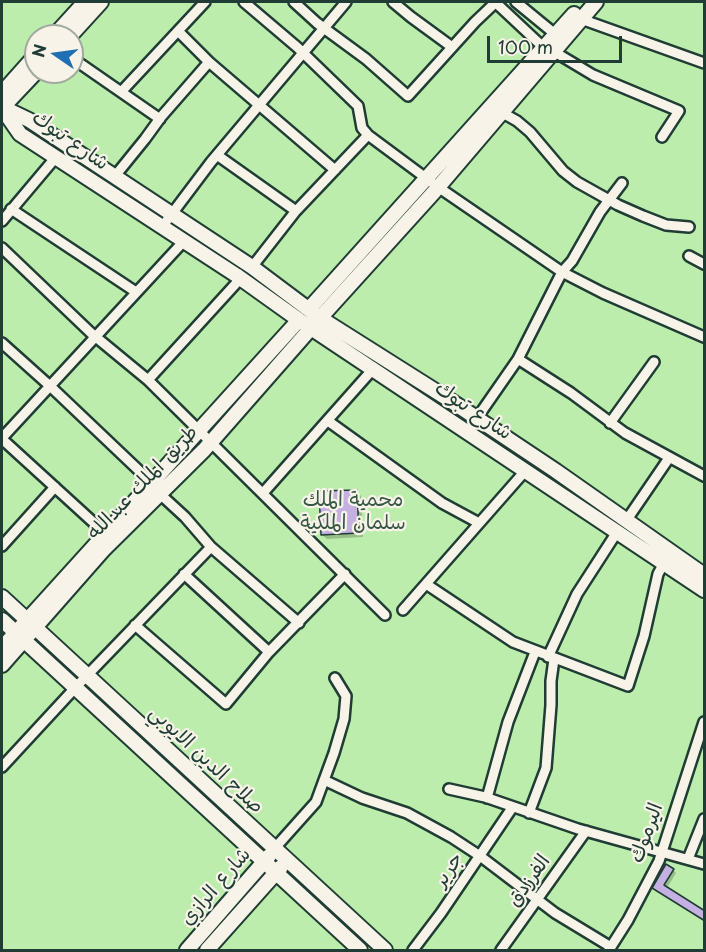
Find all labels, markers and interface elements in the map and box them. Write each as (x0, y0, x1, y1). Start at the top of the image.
north arrow (24, 24, 84, 84)
scale bar (490, 24, 625, 62)
text: 100 m (498, 33, 553, 60)
text: N (25, 42, 52, 59)
street label: شارع تبوك (27, 106, 113, 176)
street label: شارع تبوك (430, 376, 516, 446)
street label: طريق الملك عبدالله (82, 421, 204, 545)
park label: محمية الملك سلمان الملكية (300, 488, 406, 535)
street label: صلاح الدين الايوبي (144, 701, 268, 819)
street label: اليرموك (625, 800, 669, 866)
street label: شارع الرازي (176, 843, 256, 931)
street label: جرير (429, 848, 469, 892)
street label: الفرزدق (502, 850, 556, 912)

